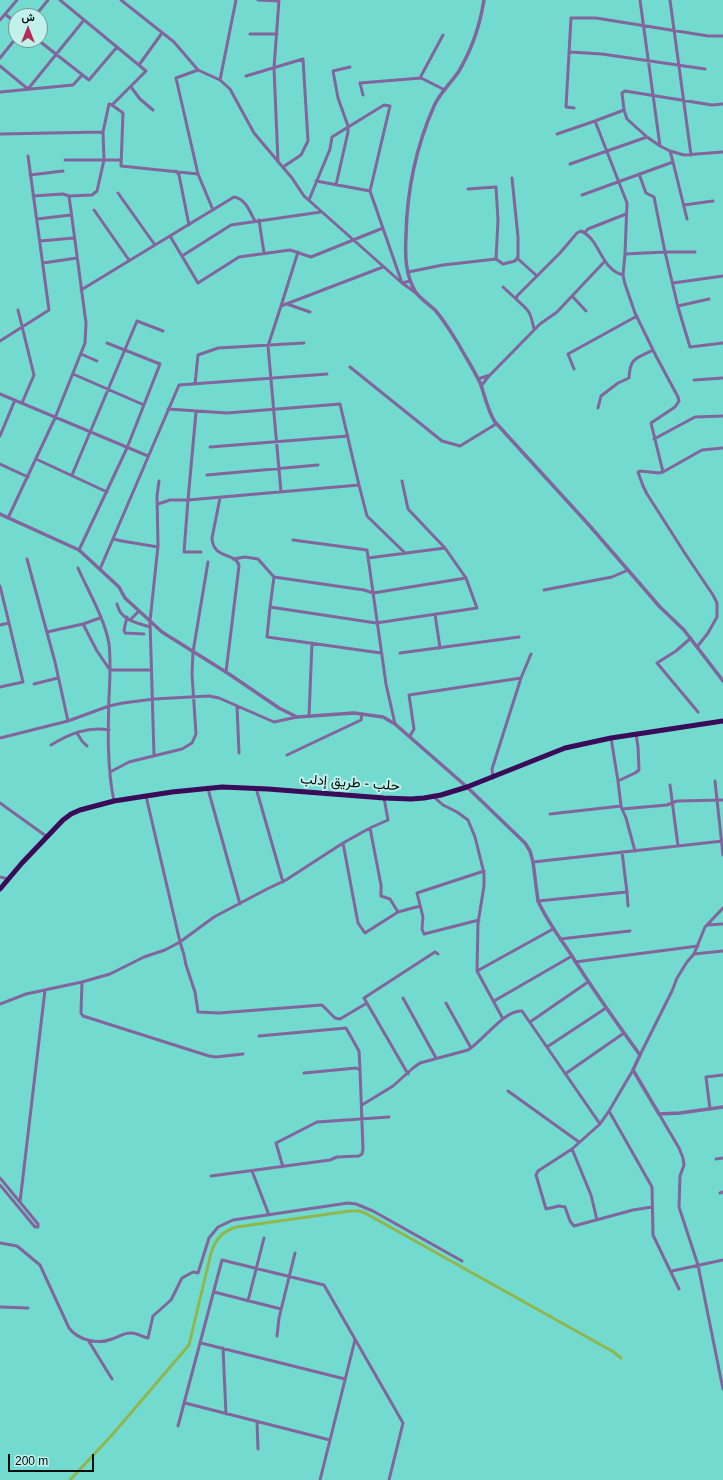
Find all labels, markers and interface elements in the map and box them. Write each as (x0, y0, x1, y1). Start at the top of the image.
north arrow (8, 8, 48, 48)
text: ش (21, 11, 35, 23)
street label: حلب - طريق إدلب (300, 771, 400, 795)
scale bar (10, 1446, 96, 1472)
text: 200 m (15, 1454, 48, 1468)

